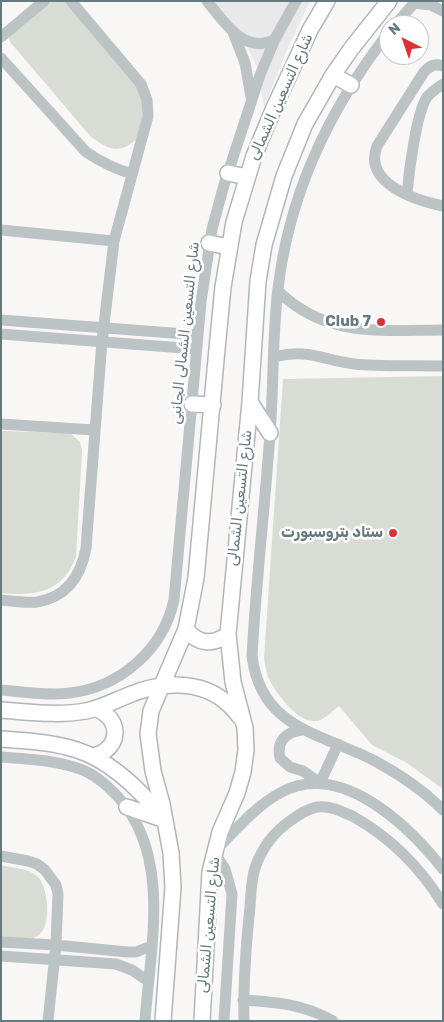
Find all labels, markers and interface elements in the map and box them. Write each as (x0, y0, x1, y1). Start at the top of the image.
north arrow (379, 15, 429, 65)
text: N (385, 19, 404, 39)
street label: شارع التسعين الشمالى (245, 31, 317, 163)
street label: شارع التسعين الشمالى الجانبى (166, 241, 204, 425)
place label: Club 7 (325, 313, 371, 331)
marker: Club 7 (375, 316, 387, 328)
street label: شارع التسعين الشمالى (224, 429, 256, 567)
place label: ستاد بتروسبورت (281, 524, 383, 542)
marker: ستاد بتروسبورت (387, 527, 399, 539)
street label: شارع التسعين الشمالى (194, 856, 224, 994)

